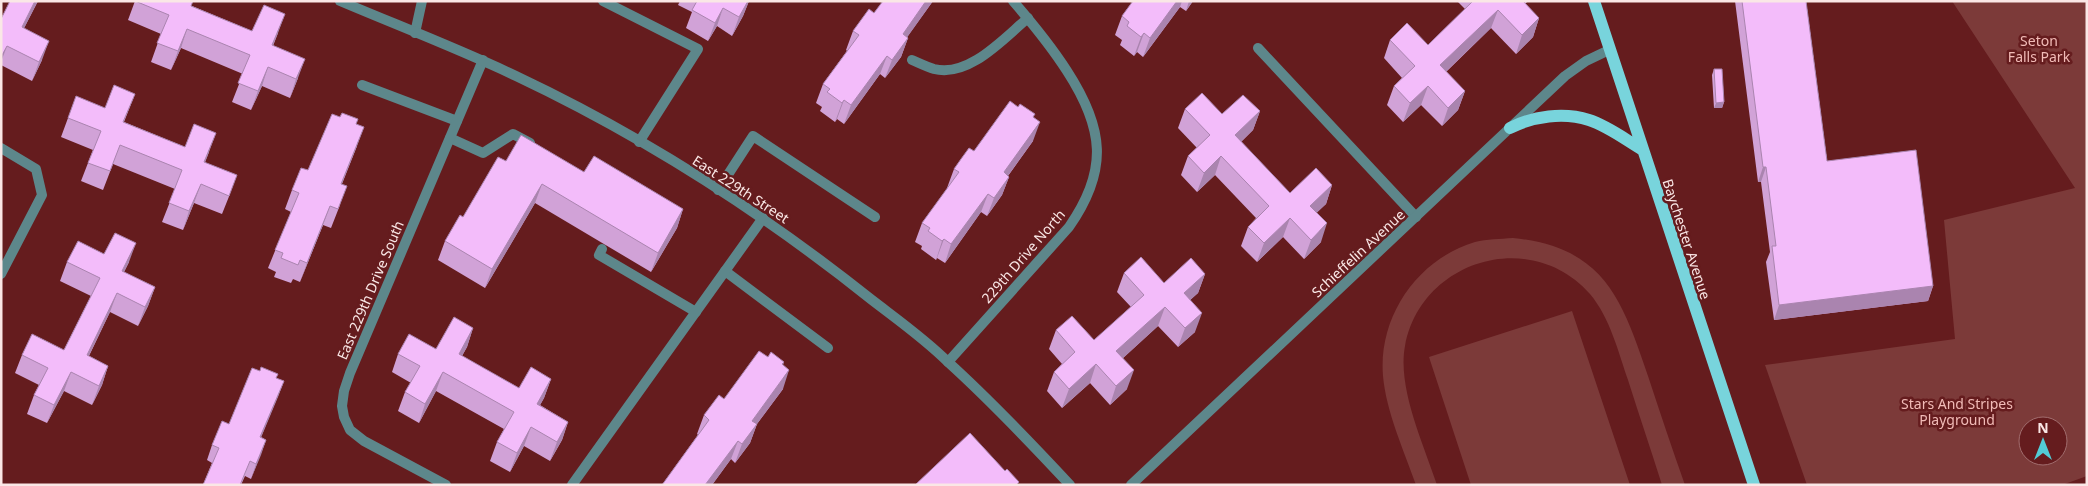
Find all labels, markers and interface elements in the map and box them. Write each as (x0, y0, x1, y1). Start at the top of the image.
park label: Seton Falls Park (2008, 31, 2071, 66)
street label: East 229th Street (689, 151, 793, 227)
street label: Baychester Avenue (1659, 176, 1715, 302)
street label: 229th Drive North (977, 205, 1069, 307)
street label: Schieffelin Avenue (1307, 205, 1409, 301)
street label: East 229th Drive South (332, 218, 408, 362)
park label: Stars And Stripes Playground (1901, 394, 2013, 429)
north arrow (2018, 416, 2068, 466)
text: N (2037, 418, 2049, 437)

